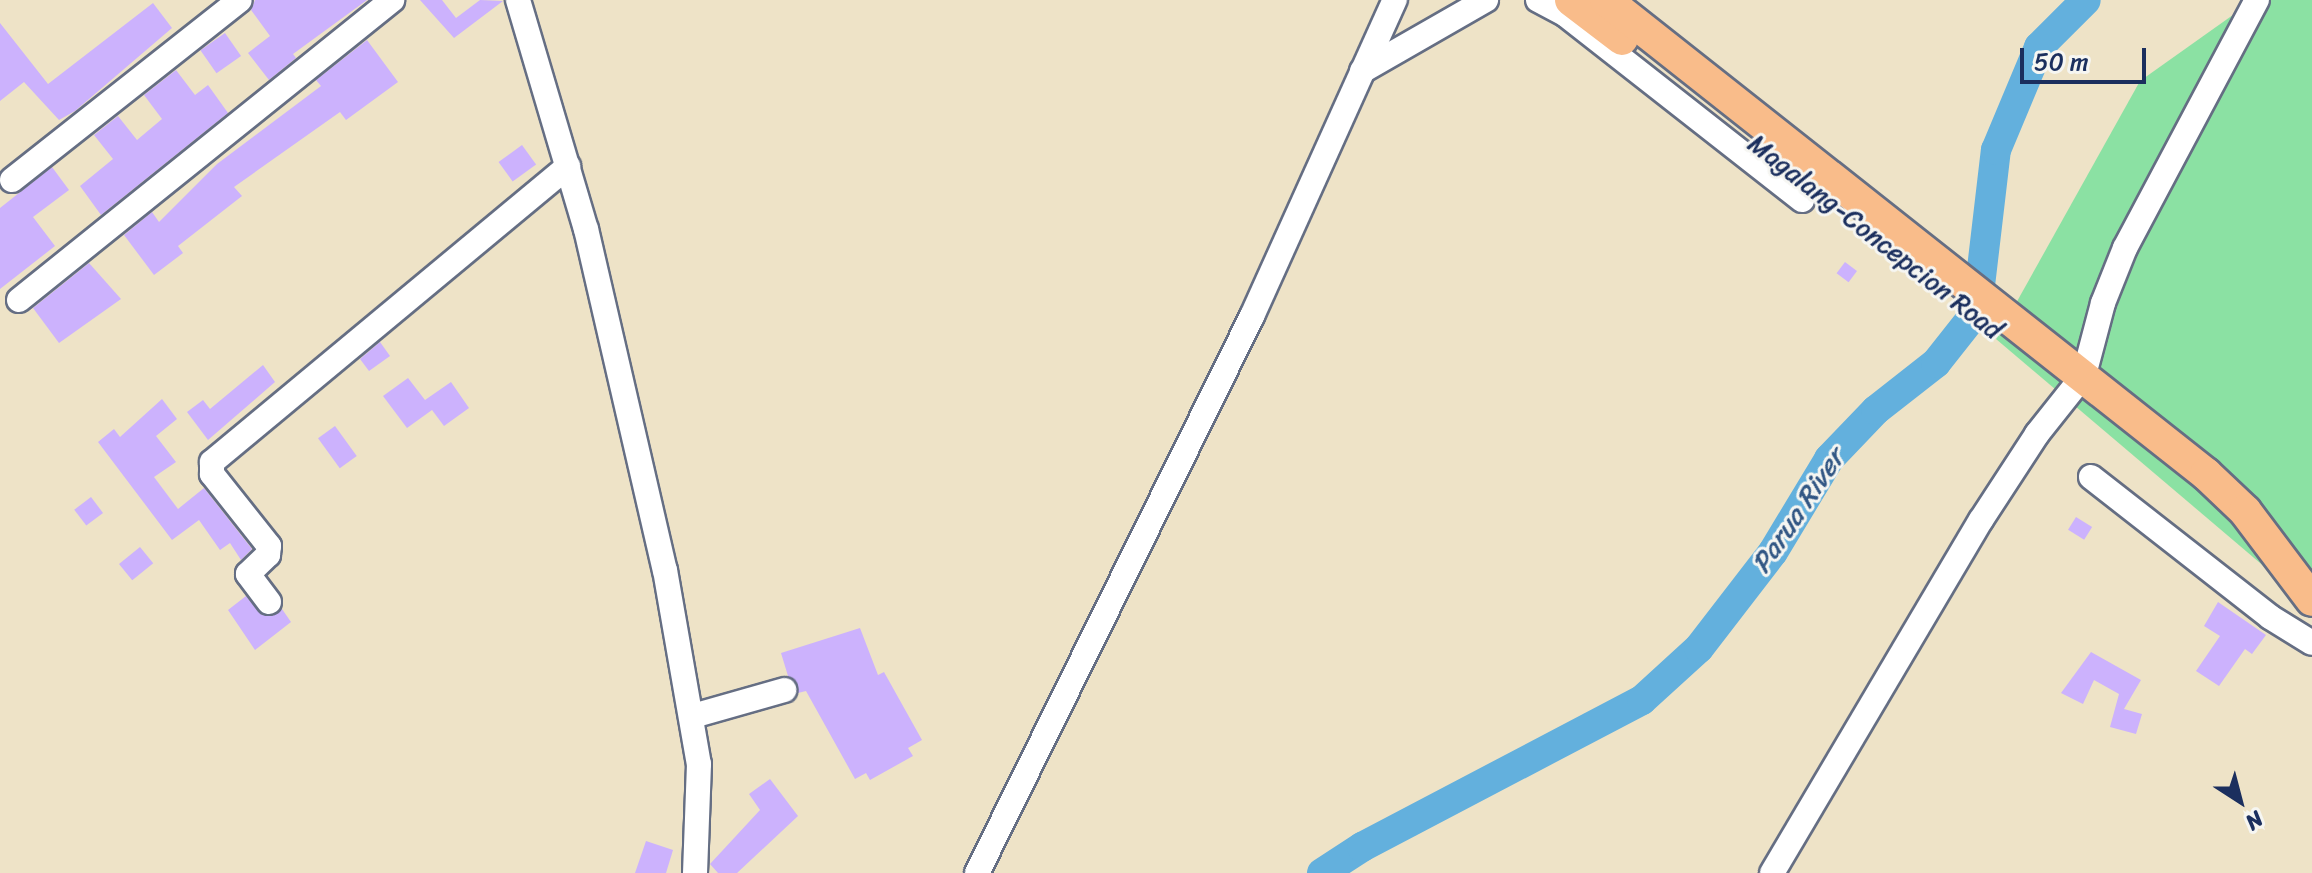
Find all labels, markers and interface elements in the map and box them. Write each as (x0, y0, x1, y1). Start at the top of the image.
scale bar (2024, 32, 2150, 82)
text: 50 m (2034, 41, 2089, 83)
street label: Magalang-Concepcion Road (1742, 128, 2008, 346)
water label: Parua River (1744, 443, 1852, 579)
north arrow (2200, 761, 2280, 841)
text: N (2237, 801, 2272, 841)

